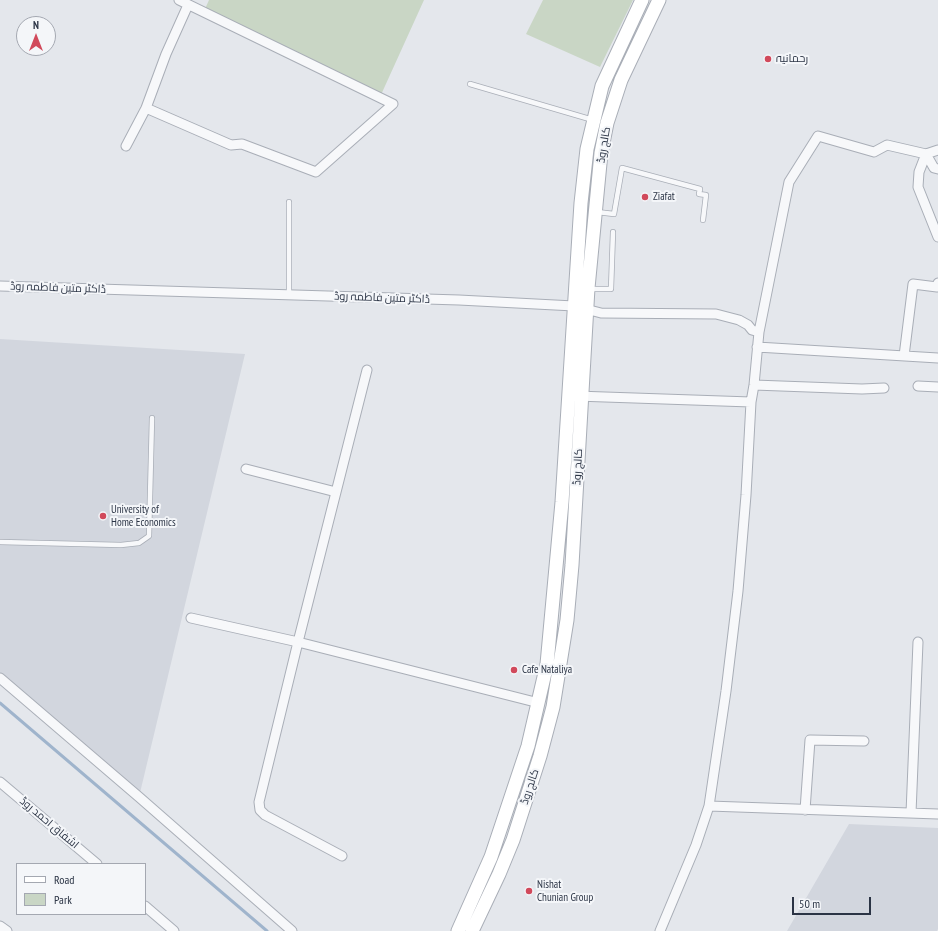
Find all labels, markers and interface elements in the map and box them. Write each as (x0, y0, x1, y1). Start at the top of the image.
north arrow (16, 16, 56, 56)
text: N (33, 18, 39, 32)
place label: رحمانیہ (776, 52, 808, 66)
marker: رحمانیہ (763, 54, 773, 64)
street label: کالج روڈ (595, 126, 613, 164)
place label: Ziafat (653, 190, 675, 204)
marker: Ziafat (640, 192, 650, 202)
street label: ڈاکٹر متین فاطمہ روڈ (10, 280, 106, 296)
street label: ڈاکٹر متین فاطمہ روڈ (334, 290, 430, 306)
street label: کالج روڈ (570, 448, 586, 486)
place label: University of Home Economics (111, 503, 176, 529)
marker: University of Home Economics (98, 511, 108, 521)
place label: Cafe Nataliya (522, 663, 572, 677)
marker: Cafe Nataliya (509, 665, 519, 675)
street label: کالج روڈ (518, 768, 542, 806)
street label: اشفاق احمد روڈ (17, 794, 81, 852)
legend (16, 863, 146, 915)
text: Road (54, 872, 74, 887)
place label: Nishat Chunian Group (537, 878, 593, 904)
marker: Nishat Chunian Group (524, 886, 534, 896)
scale bar (794, 889, 873, 915)
text: Park (54, 892, 72, 907)
text: 50 m (799, 896, 820, 911)

